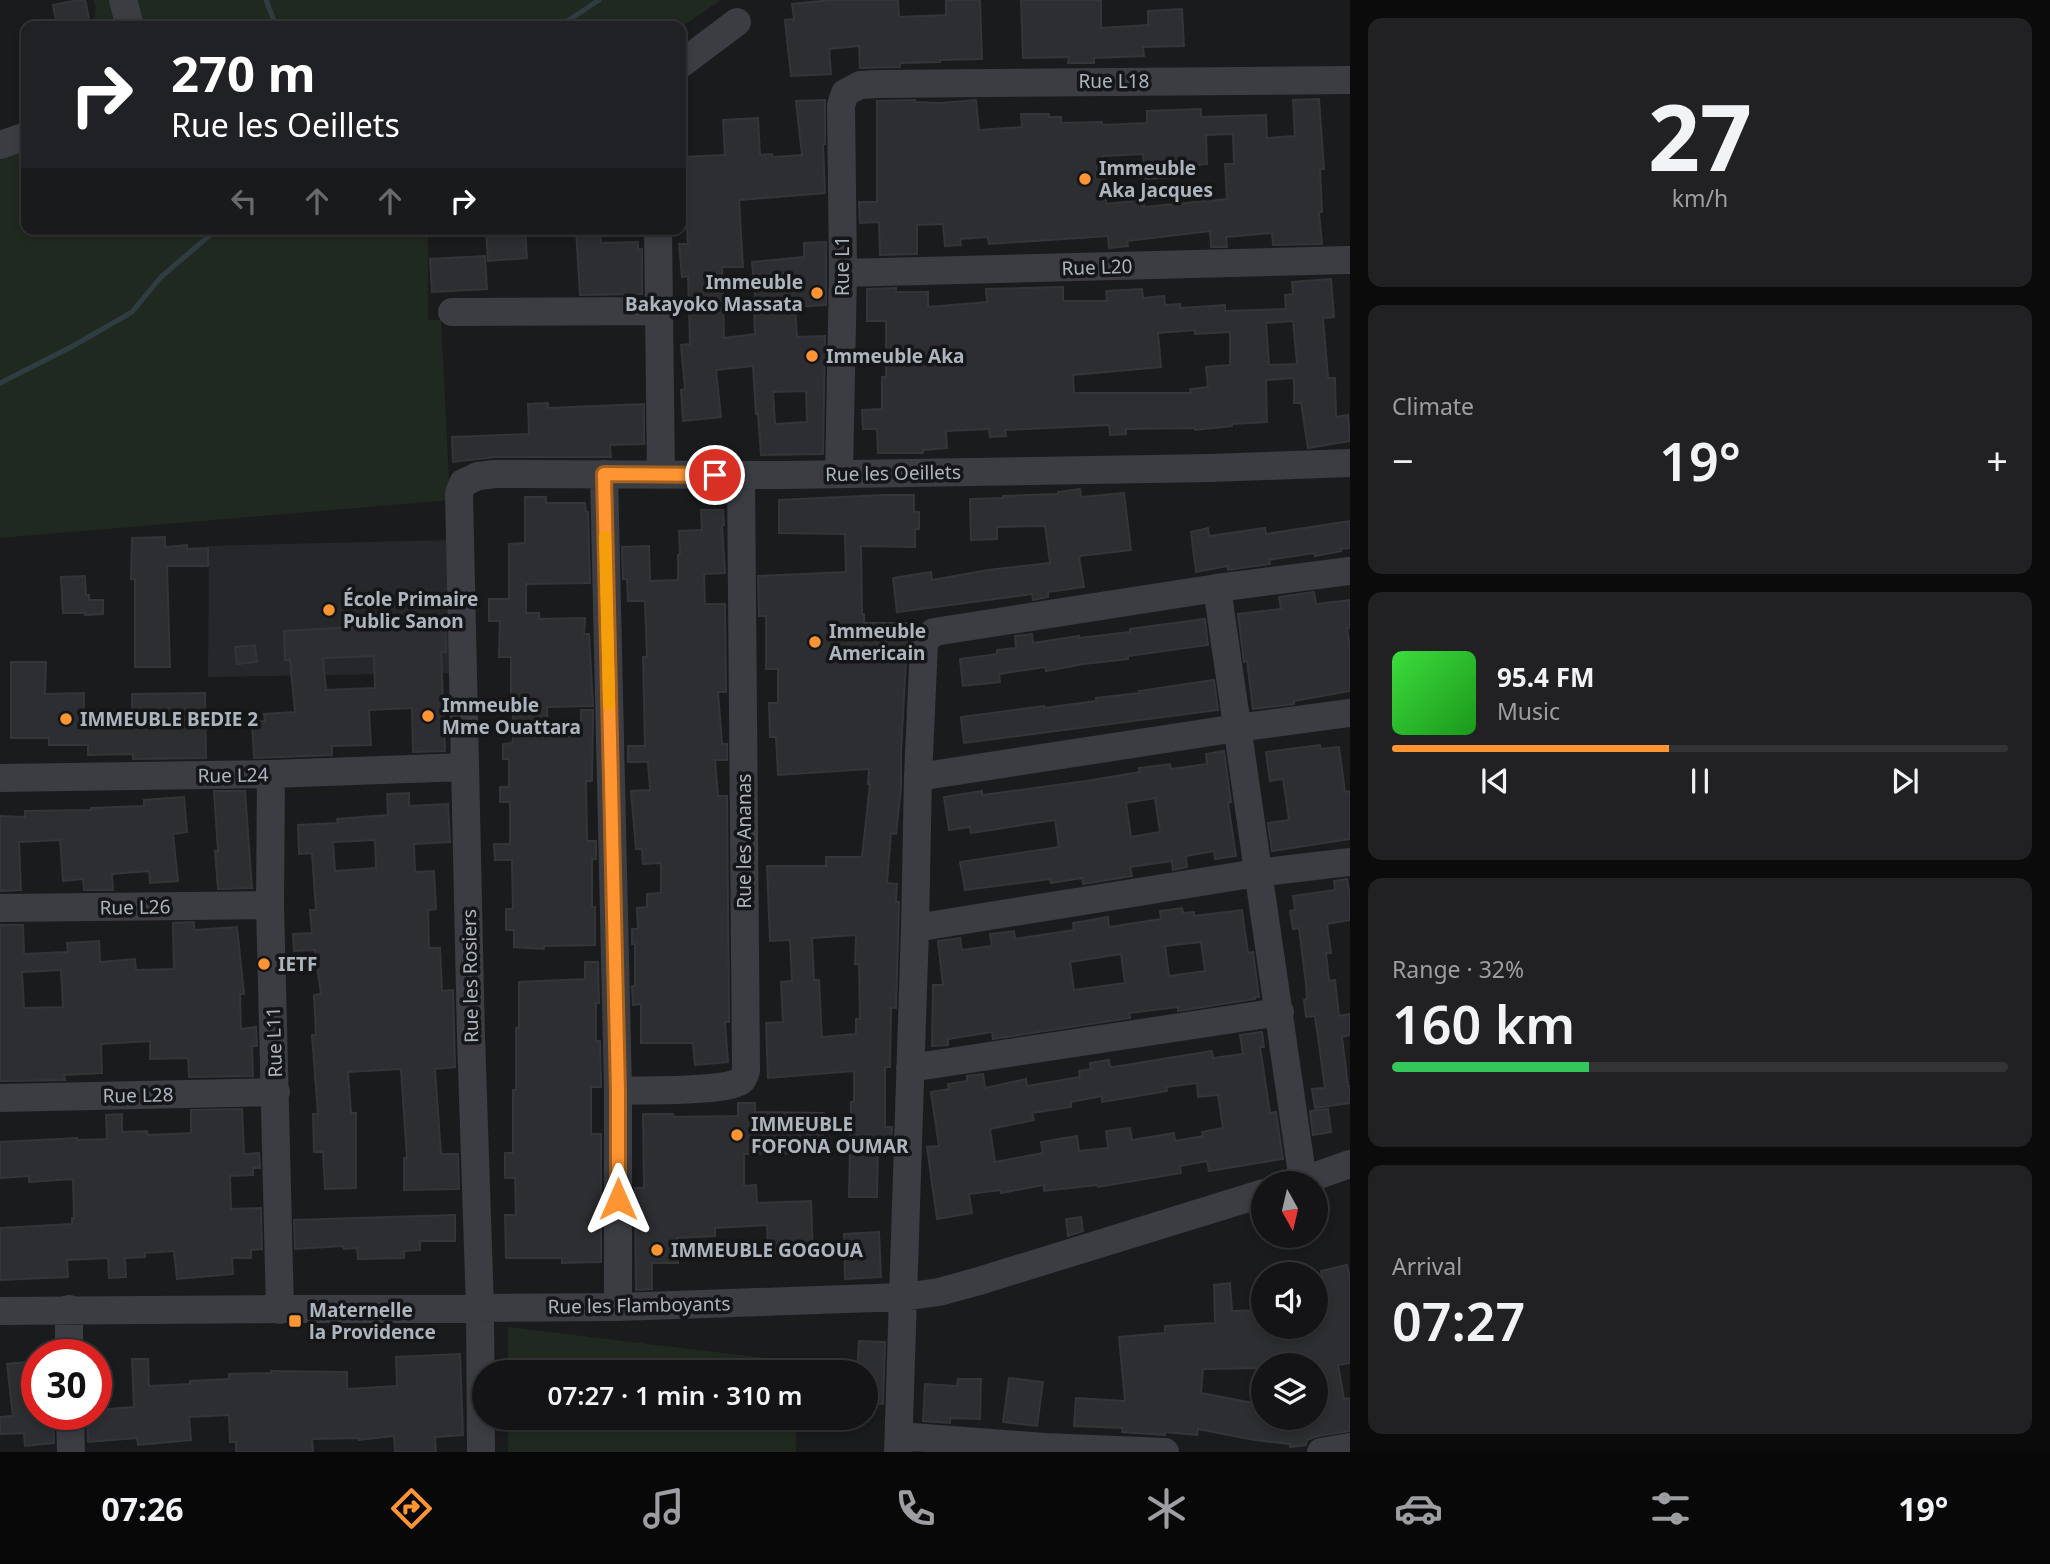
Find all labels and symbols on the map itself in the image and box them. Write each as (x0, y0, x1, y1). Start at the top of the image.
street label: Rue L18 (1079, 68, 1149, 94)
place label: Immeuble Aka Jacques (1099, 155, 1213, 203)
marker: Immeuble Aka Jacques (1077, 171, 1093, 187)
street label: Rue L1 (829, 236, 855, 296)
street label: Rue L20 (1061, 253, 1133, 281)
place label: Immeuble Bakayoko Massata (625, 269, 803, 317)
marker: Immeuble Bakayoko Massata (809, 285, 825, 301)
place label: Immeuble Aka (826, 343, 964, 369)
marker: Immeuble Aka (804, 348, 820, 364)
pin (685, 445, 745, 505)
street label: Rue les Oeillets (825, 459, 961, 487)
place label: École Primaire Public Sanon (343, 586, 478, 634)
marker: École Primaire Public Sanon (321, 602, 337, 618)
place label: Immeuble Americain (829, 618, 926, 666)
marker: Immeuble Americain (807, 634, 823, 650)
place label: Immeuble Mme Ouattara (442, 692, 581, 740)
place label: IMMEUBLE BEDIE 2 (80, 706, 258, 732)
marker: Immeuble Mme Ouattara (420, 708, 436, 724)
marker: IMMEUBLE BEDIE 2 (58, 711, 74, 727)
street label: Rue L24 (197, 761, 269, 789)
street label: Rue les Ananas (731, 774, 757, 908)
street label: Rue L26 (99, 893, 171, 921)
street label: Rue les Rosiers (456, 909, 484, 1043)
place label: IETF (278, 951, 317, 977)
marker: IETF (256, 956, 272, 972)
street label: Rue L11 (260, 1006, 288, 1078)
street label: Rue L28 (102, 1081, 174, 1109)
place label: IMMEUBLE FOFONA OUMAR (751, 1111, 909, 1159)
marker: IMMEUBLE FOFONA OUMAR (729, 1127, 745, 1143)
position arrow (581, 1162, 655, 1236)
north arrow (1251, 1171, 1328, 1248)
place label: IMMEUBLE GOGOUA (671, 1237, 864, 1263)
marker: IMMEUBLE GOGOUA (649, 1242, 665, 1258)
street label: Rue les Flamboyants (547, 1290, 731, 1320)
place label: Maternelle la Providence (309, 1297, 436, 1345)
marker: Maternelle la Providence (287, 1313, 303, 1329)
speed limit sign: 30 (21, 1339, 112, 1430)

